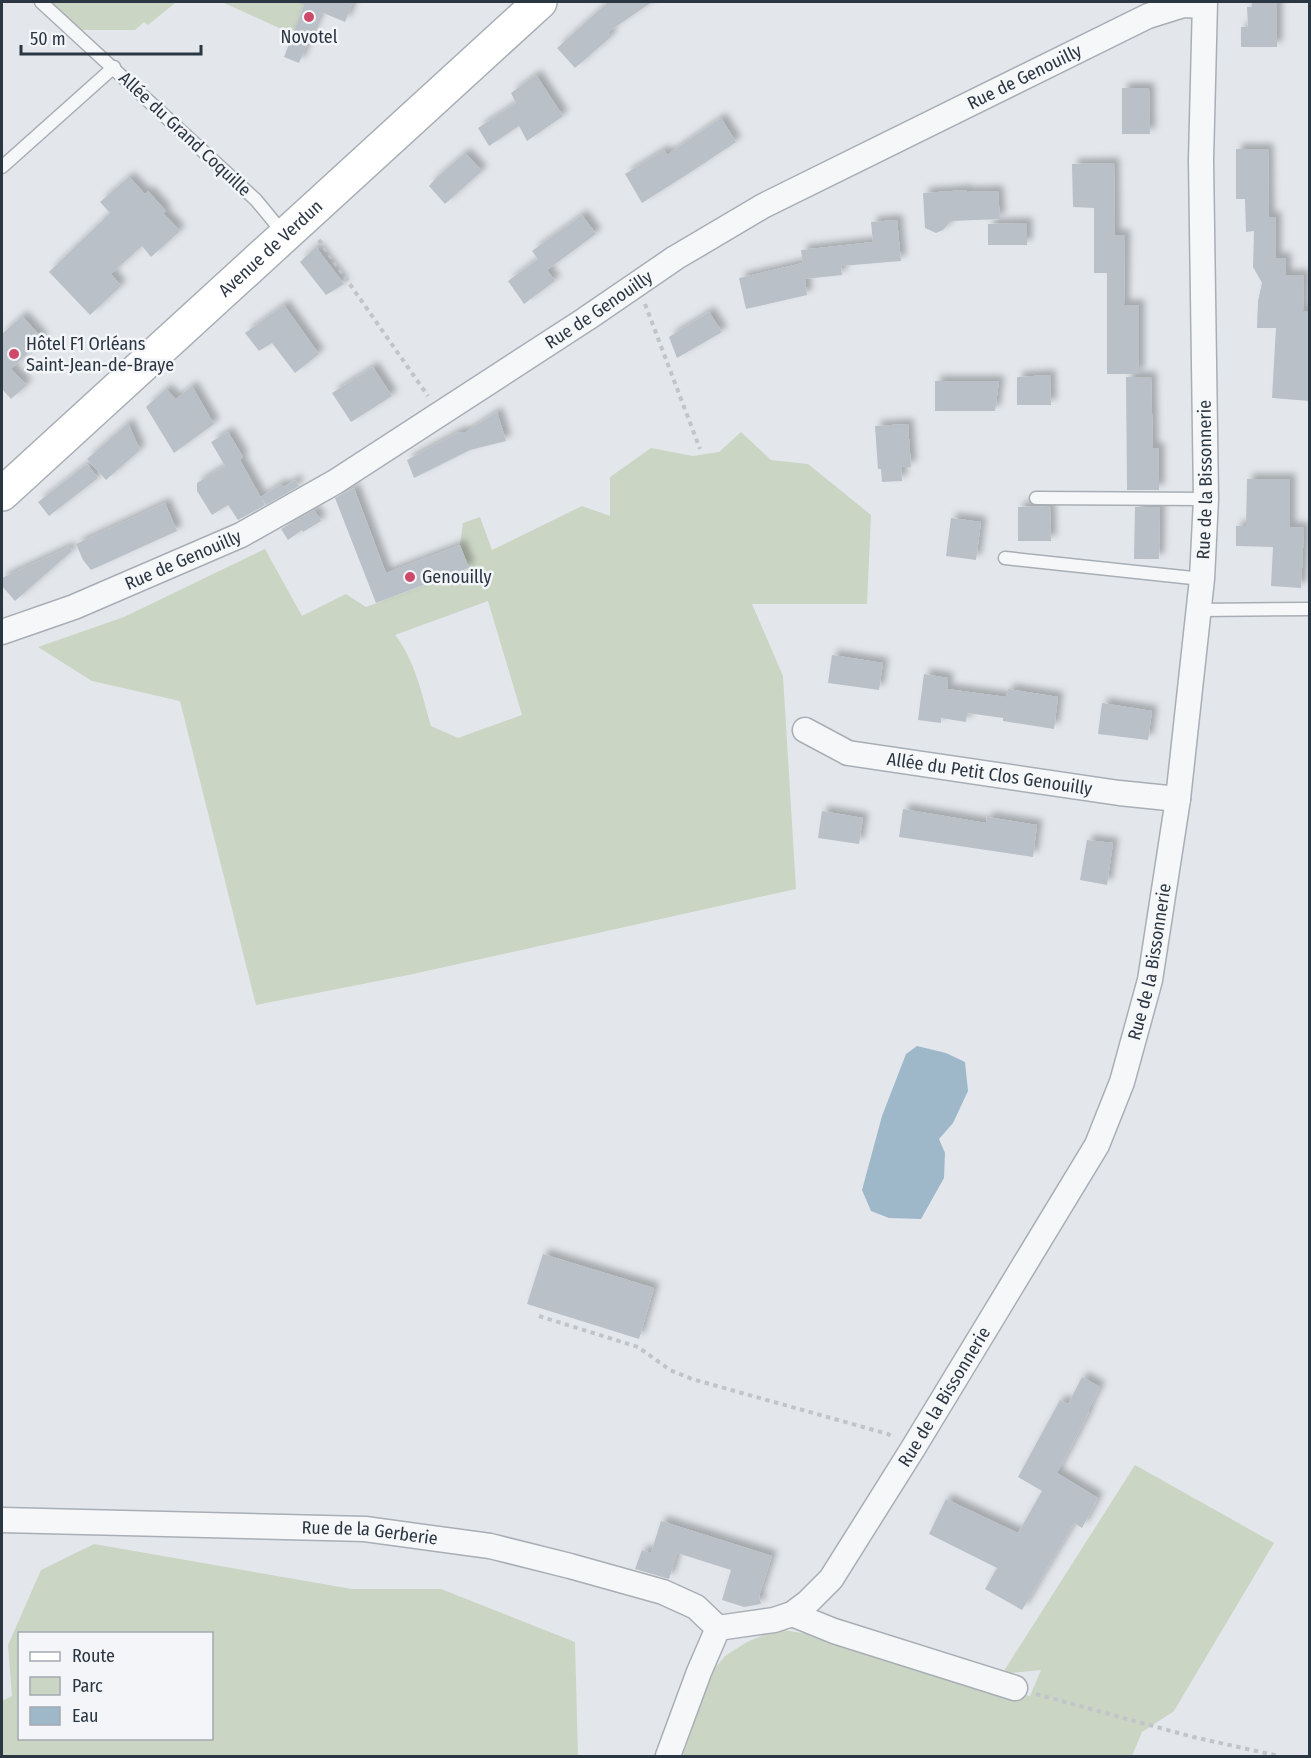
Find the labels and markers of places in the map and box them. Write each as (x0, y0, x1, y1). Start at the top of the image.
marker: Novotel (302, 10, 316, 24)
place label: Novotel (281, 26, 338, 48)
place label: Hôtel F1 Orléans Saint-Jean-de-Braye (26, 333, 174, 376)
marker: Hôtel F1 Orléans Saint-Jean-de-Braye (7, 347, 21, 361)
place label: Genouilly (422, 566, 491, 588)
marker: Genouilly (403, 570, 417, 584)

